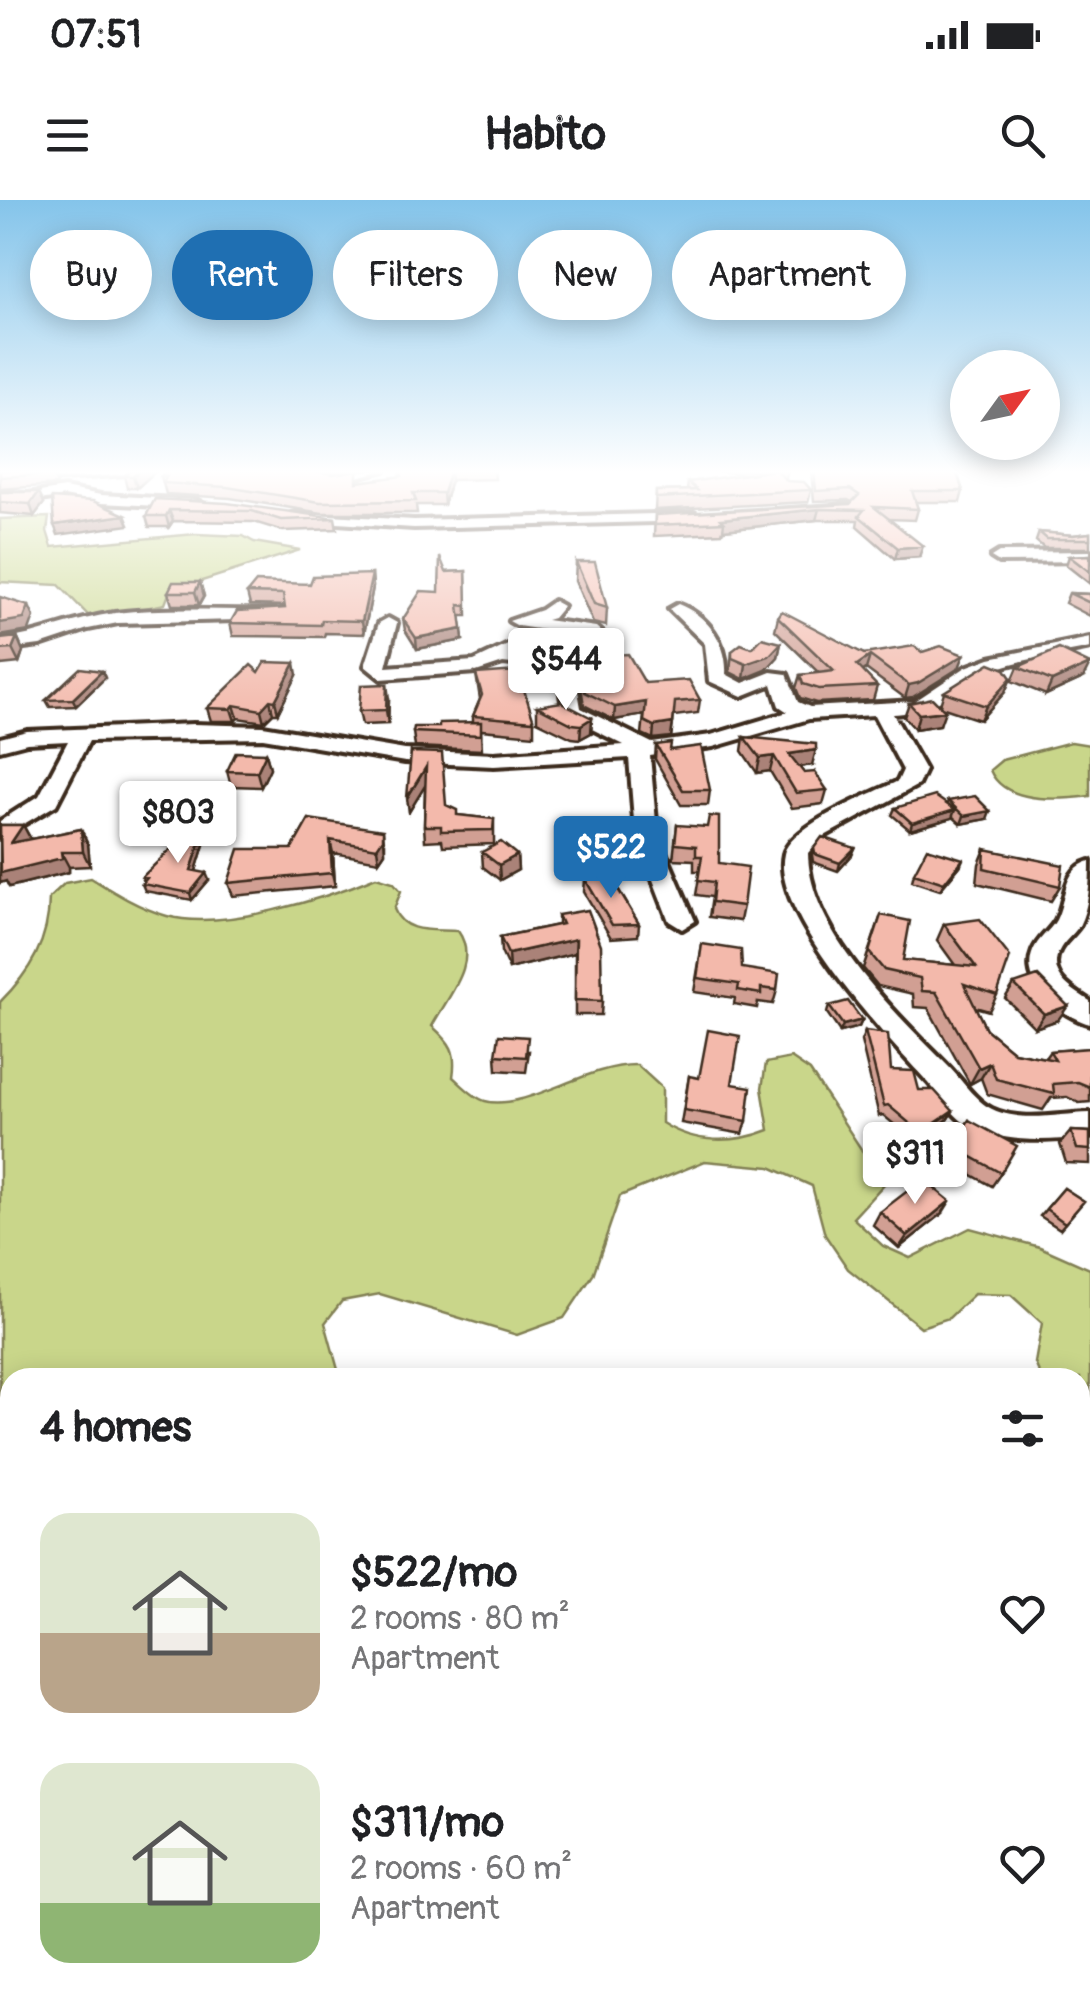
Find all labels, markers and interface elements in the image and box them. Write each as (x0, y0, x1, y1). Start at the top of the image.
text: 07:51 (50, 11, 142, 59)
text: Habito (484, 107, 606, 163)
icon: menu (40, 108, 95, 163)
icon: search (995, 108, 1050, 163)
chip: Buy (30, 230, 152, 320)
chip: Rent (172, 230, 313, 320)
chip: Filters (333, 230, 498, 320)
chip: New (518, 230, 652, 320)
chip: Apartment (672, 230, 906, 320)
north arrow (950, 350, 1060, 460)
map controls (950, 350, 1060, 460)
pin: $544 (507, 628, 625, 713)
text: $544 (530, 640, 602, 680)
pin: $803 (119, 781, 237, 866)
text: $803 (141, 793, 215, 833)
pin: $522 (552, 816, 670, 901)
text: $522 (576, 828, 646, 868)
pin: $311 (856, 1122, 974, 1207)
text: $311 (885, 1134, 945, 1174)
icon: filters (995, 1401, 1050, 1456)
text: 4 homes (40, 1402, 191, 1454)
text: $522/mo (350, 1547, 517, 1599)
icon: home (120, 1553, 240, 1673)
icon: heart (995, 1586, 1050, 1641)
text: 2 rooms · 80 m² (350, 1599, 570, 1639)
text: Apartment (350, 1639, 499, 1679)
text: $311/mo (350, 1797, 504, 1849)
icon: home (120, 1803, 240, 1923)
icon: heart (995, 1836, 1050, 1891)
text: 2 rooms · 60 m² (350, 1849, 572, 1889)
text: Apartment (350, 1889, 499, 1929)

